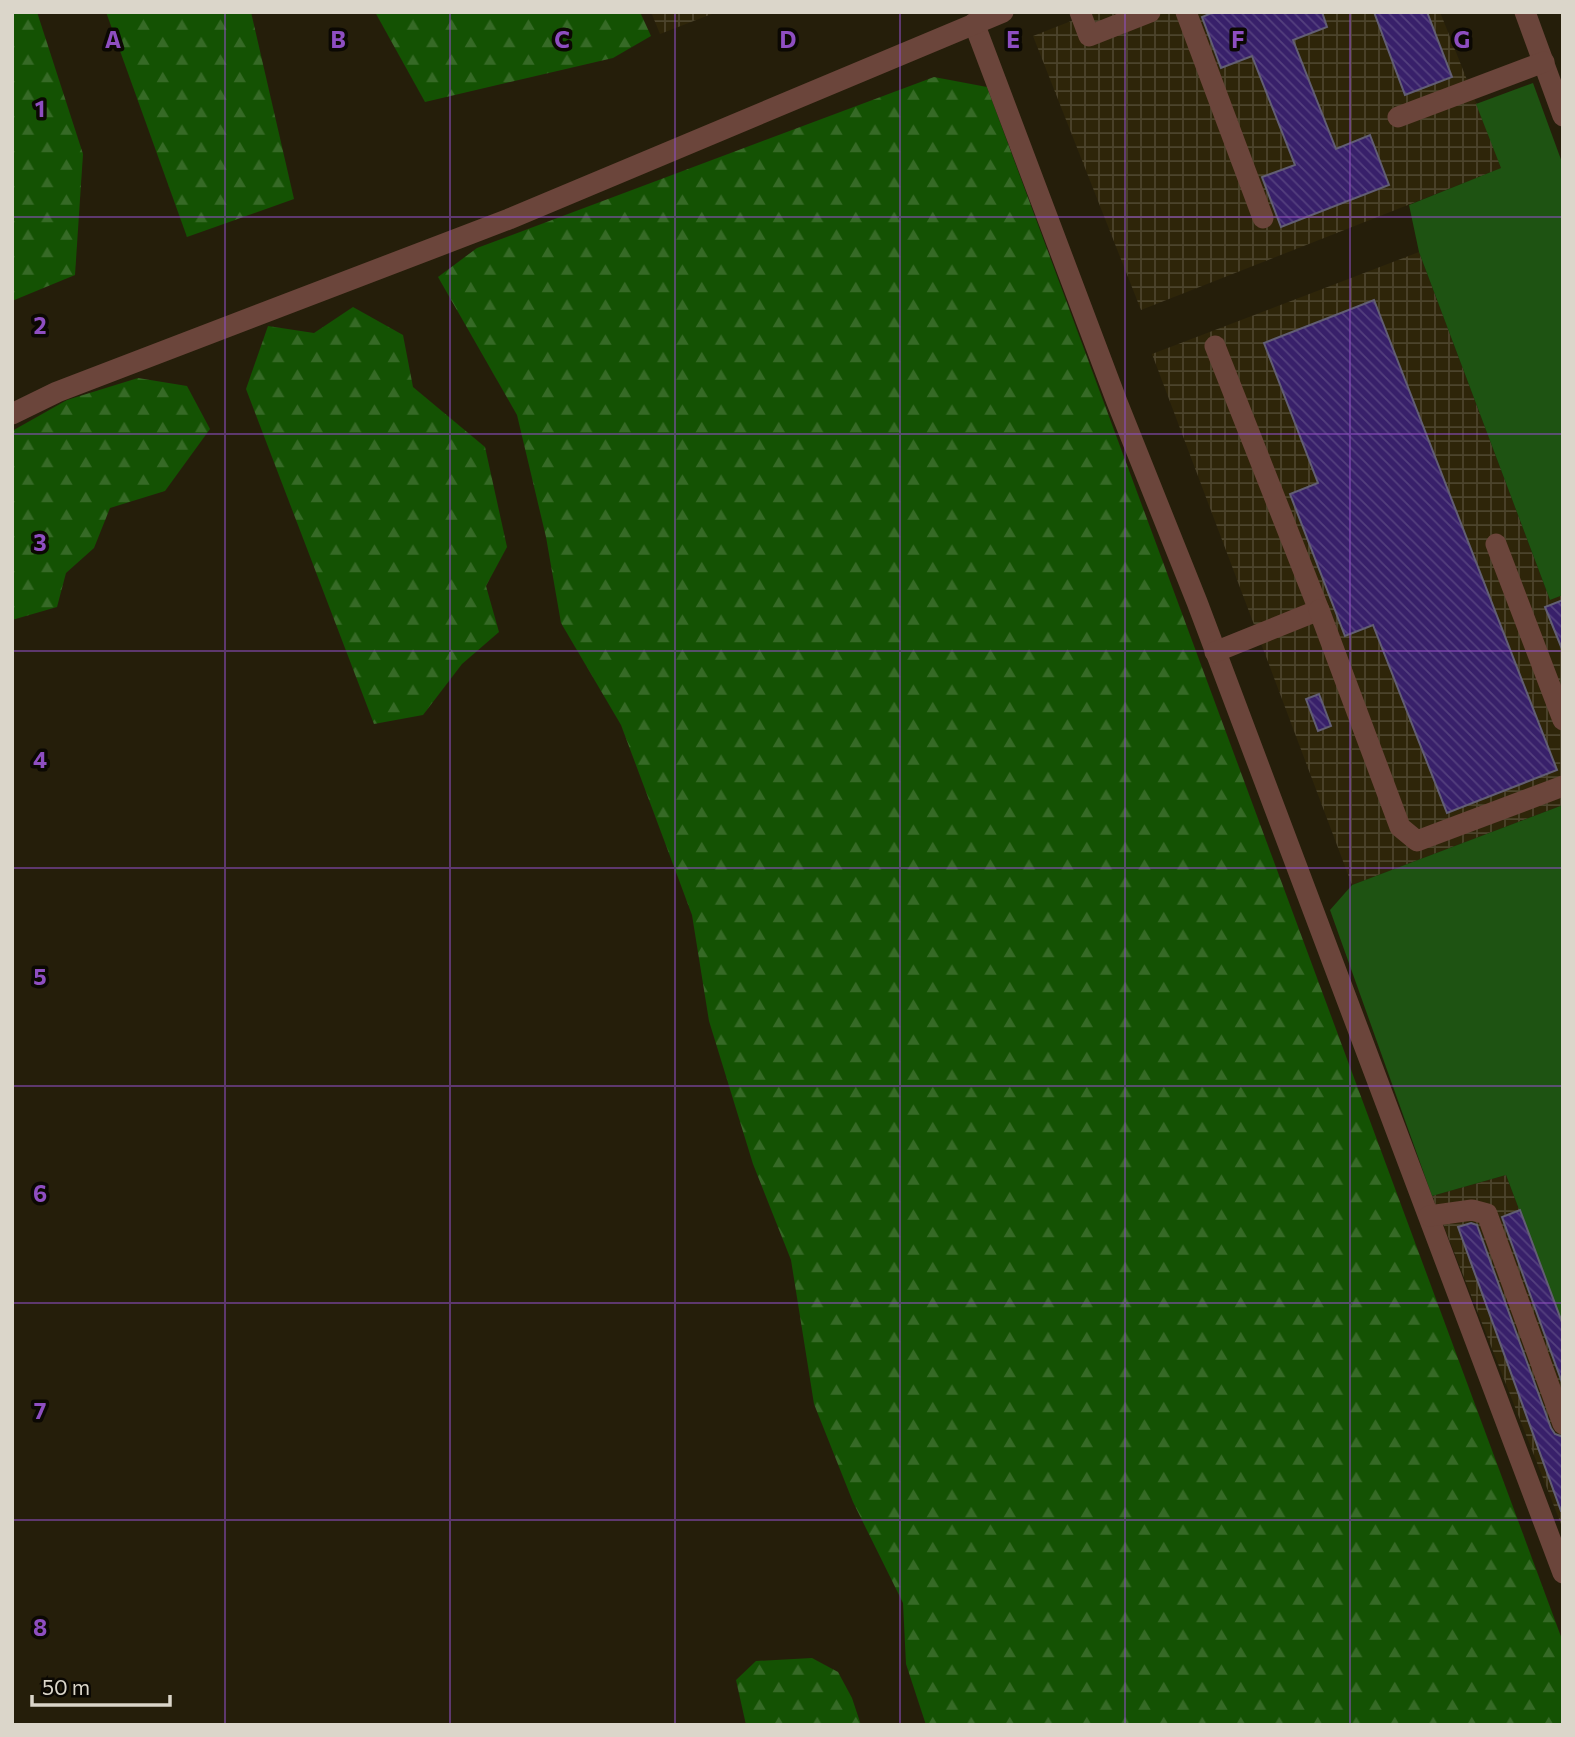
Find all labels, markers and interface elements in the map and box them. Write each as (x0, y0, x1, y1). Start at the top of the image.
text: A (105, 25, 122, 53)
text: B (330, 25, 346, 53)
text: C (554, 25, 570, 53)
text: D (780, 25, 797, 53)
text: E (1006, 25, 1020, 53)
text: F (1231, 25, 1245, 53)
text: G (1454, 25, 1470, 53)
text: 1 (35, 94, 45, 122)
text: 2 (33, 311, 47, 339)
text: 3 (33, 528, 47, 556)
text: 4 (33, 745, 47, 773)
text: 5 (33, 962, 47, 990)
text: 6 (33, 1179, 47, 1207)
text: 7 (34, 1396, 46, 1424)
text: 8 (33, 1613, 47, 1641)
scale bar (32, 1664, 170, 1708)
text: 50 m (42, 1674, 90, 1699)

